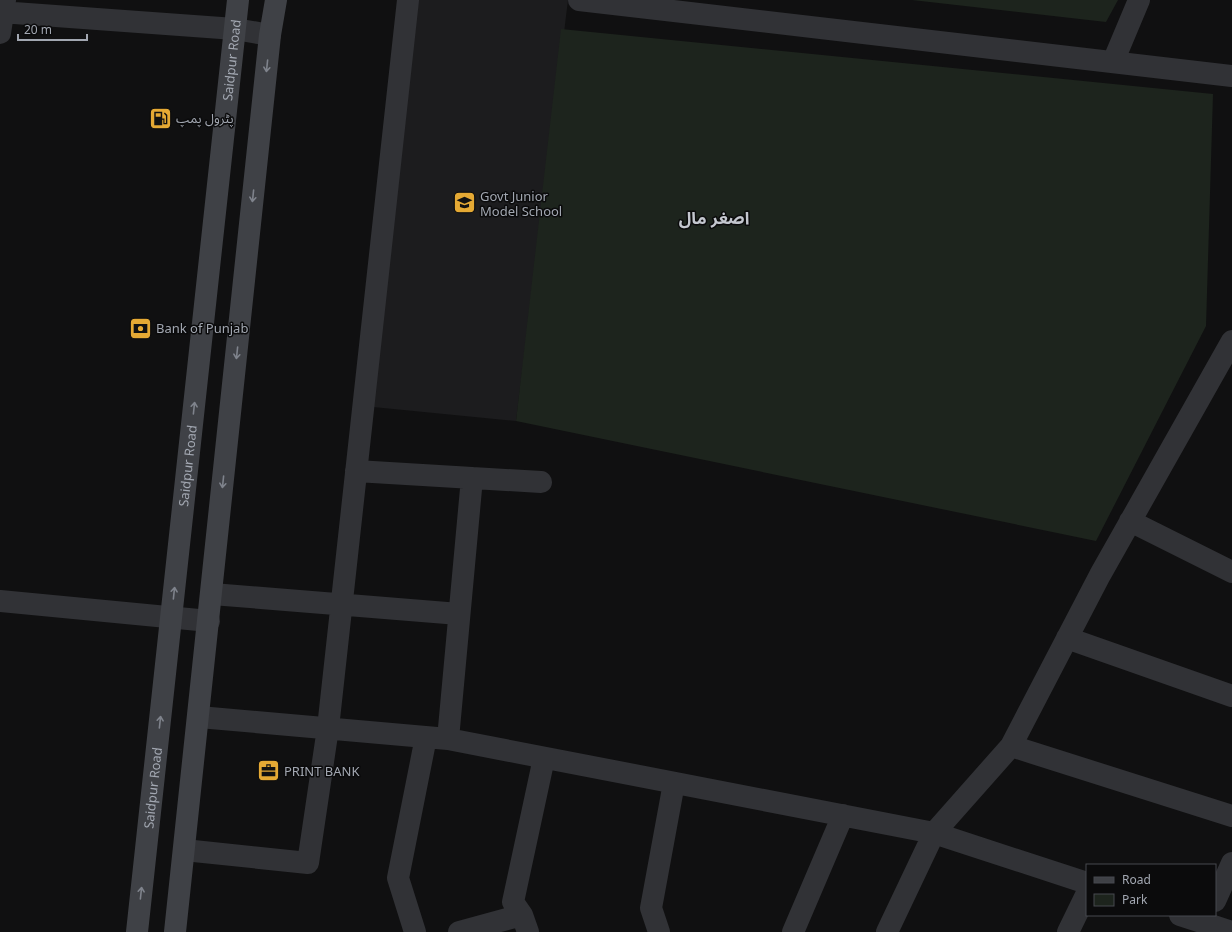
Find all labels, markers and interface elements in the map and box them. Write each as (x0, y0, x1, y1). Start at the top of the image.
scale bar (18, 16, 87, 42)
street label: Saidpur Road (218, 18, 245, 102)
text: 20 m (24, 21, 52, 38)
one-way arrow (263, 59, 271, 72)
fuel station icon: پٹرول پمپ (148, 105, 174, 131)
place label: پٹرول پمپ (176, 109, 234, 128)
place label: Govt Junior Model School (480, 187, 562, 220)
one-way arrow (250, 189, 257, 202)
school or university icon: Govt Junior Model School (451, 190, 477, 216)
district label: اصغر مال (679, 206, 749, 229)
bank icon: Bank of Punjab (127, 315, 153, 341)
place label: Bank of Punjab (156, 319, 248, 337)
one-way arrow (233, 346, 241, 359)
one-way arrow (190, 402, 198, 415)
street label: Saidpur Road (174, 424, 201, 507)
one-way arrow (220, 475, 227, 488)
one-way arrow (171, 587, 178, 600)
one-way arrow (156, 716, 164, 729)
street label: Saidpur Road (139, 746, 166, 830)
office icon: PRINT BANK (255, 758, 281, 784)
place label: PRINT BANK (284, 762, 360, 780)
legend (1086, 864, 1216, 916)
text: Road (1122, 871, 1151, 888)
one-way arrow (138, 887, 145, 900)
text: Park (1122, 891, 1148, 908)

